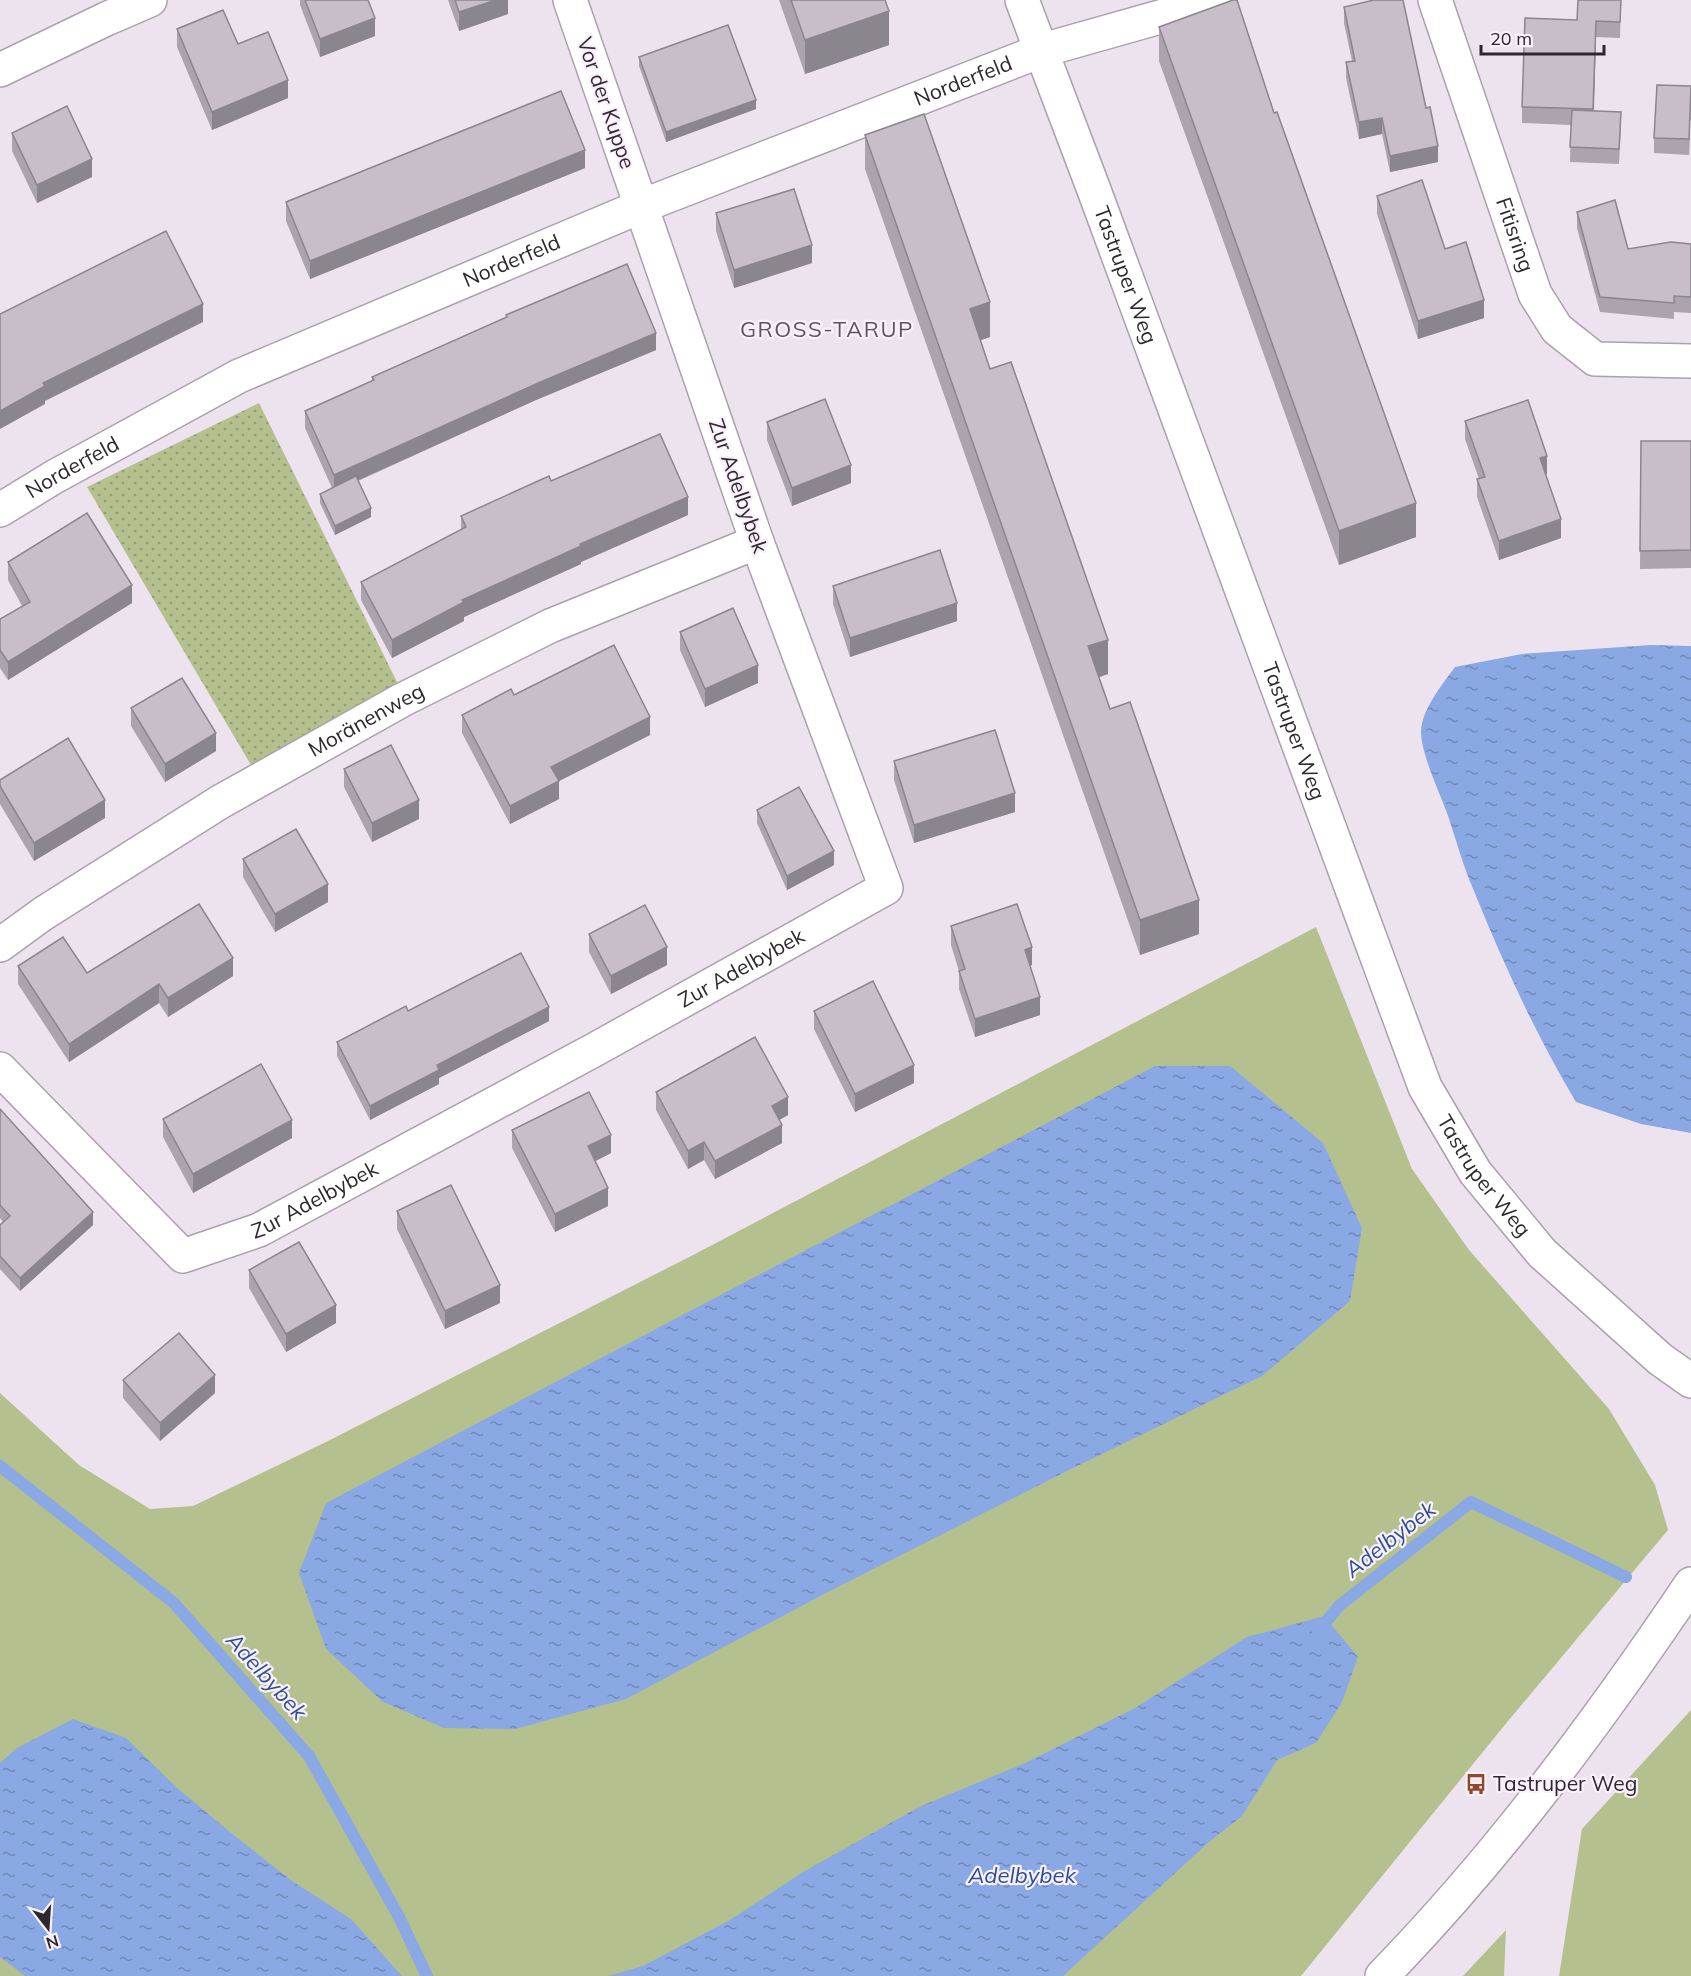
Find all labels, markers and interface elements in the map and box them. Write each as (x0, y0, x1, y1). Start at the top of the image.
scale bar (1481, 18, 1604, 56)
text: 20 m (1490, 27, 1532, 50)
street label: Vor der Kuppe (572, 33, 642, 172)
street label: Norderfeld (910, 49, 1016, 111)
street label: Fitisring (1491, 194, 1541, 275)
street label: Tastruper Weg (1089, 203, 1164, 347)
street label: Norderfeld (459, 228, 564, 292)
district label: GROSS-TARUP (740, 315, 914, 343)
street label: Zur Adelbybek (704, 415, 774, 556)
street label: Norderfeld (20, 430, 123, 503)
street label: Tastruper Weg (1257, 659, 1332, 803)
street label: Moränenweg (303, 677, 428, 762)
street label: Zur Adelbybek (673, 922, 809, 1013)
street label: Tastruper Weg (1432, 1110, 1537, 1242)
street label: Zur Adelbybek (248, 1155, 382, 1244)
water label: Adelbybek (1338, 1494, 1442, 1584)
water label: Adelbybek (220, 1626, 314, 1726)
place label: Tastruper Weg (1493, 1770, 1637, 1796)
bus stop icon: Tastruper Weg (1464, 1772, 1488, 1796)
water label: Adelbybek (967, 1861, 1077, 1889)
north arrow (18, 1898, 78, 1958)
text: N (44, 1931, 61, 1954)

